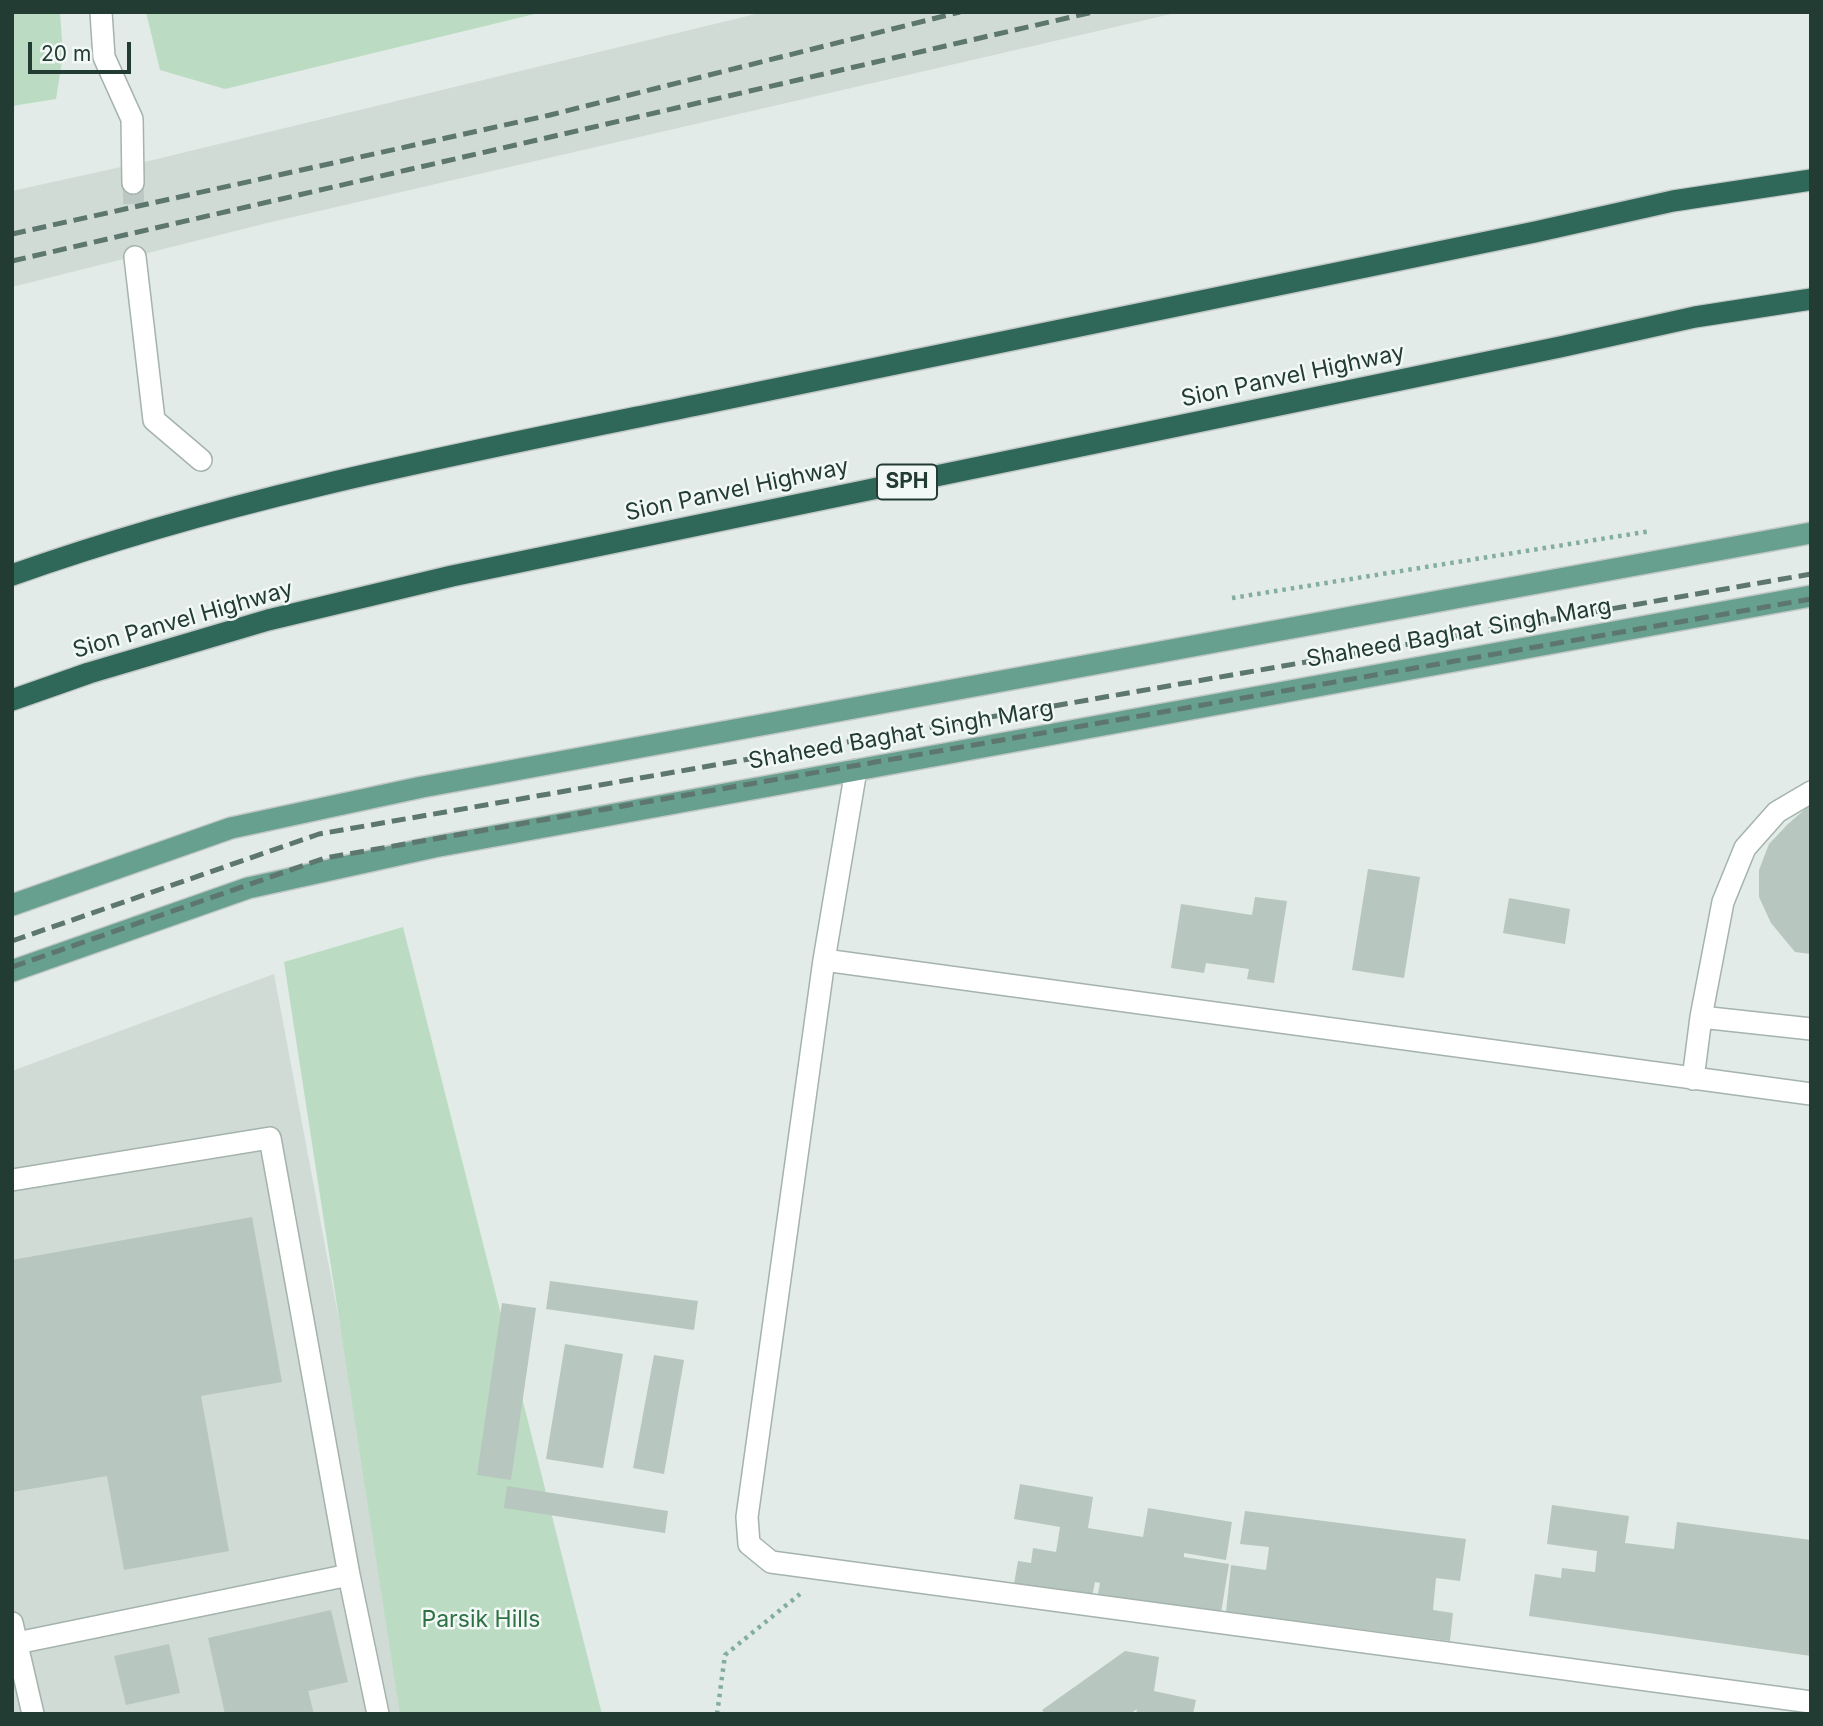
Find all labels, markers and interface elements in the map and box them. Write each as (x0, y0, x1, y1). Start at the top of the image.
scale bar (32, 28, 135, 72)
text: 20 m (41, 41, 91, 66)
street label: Sion Panvel Highway (1179, 339, 1407, 413)
street label: Sion Panvel Highway (623, 453, 851, 527)
road number: SPH (877, 464, 937, 500)
street label: Sion Panvel Highway (70, 575, 296, 665)
street label: Shaheed Baghat Singh Marg (1304, 593, 1614, 673)
street label: Shaheed Baghat Singh Marg (746, 695, 1056, 775)
park label: Parsik Hills (421, 1606, 541, 1634)

